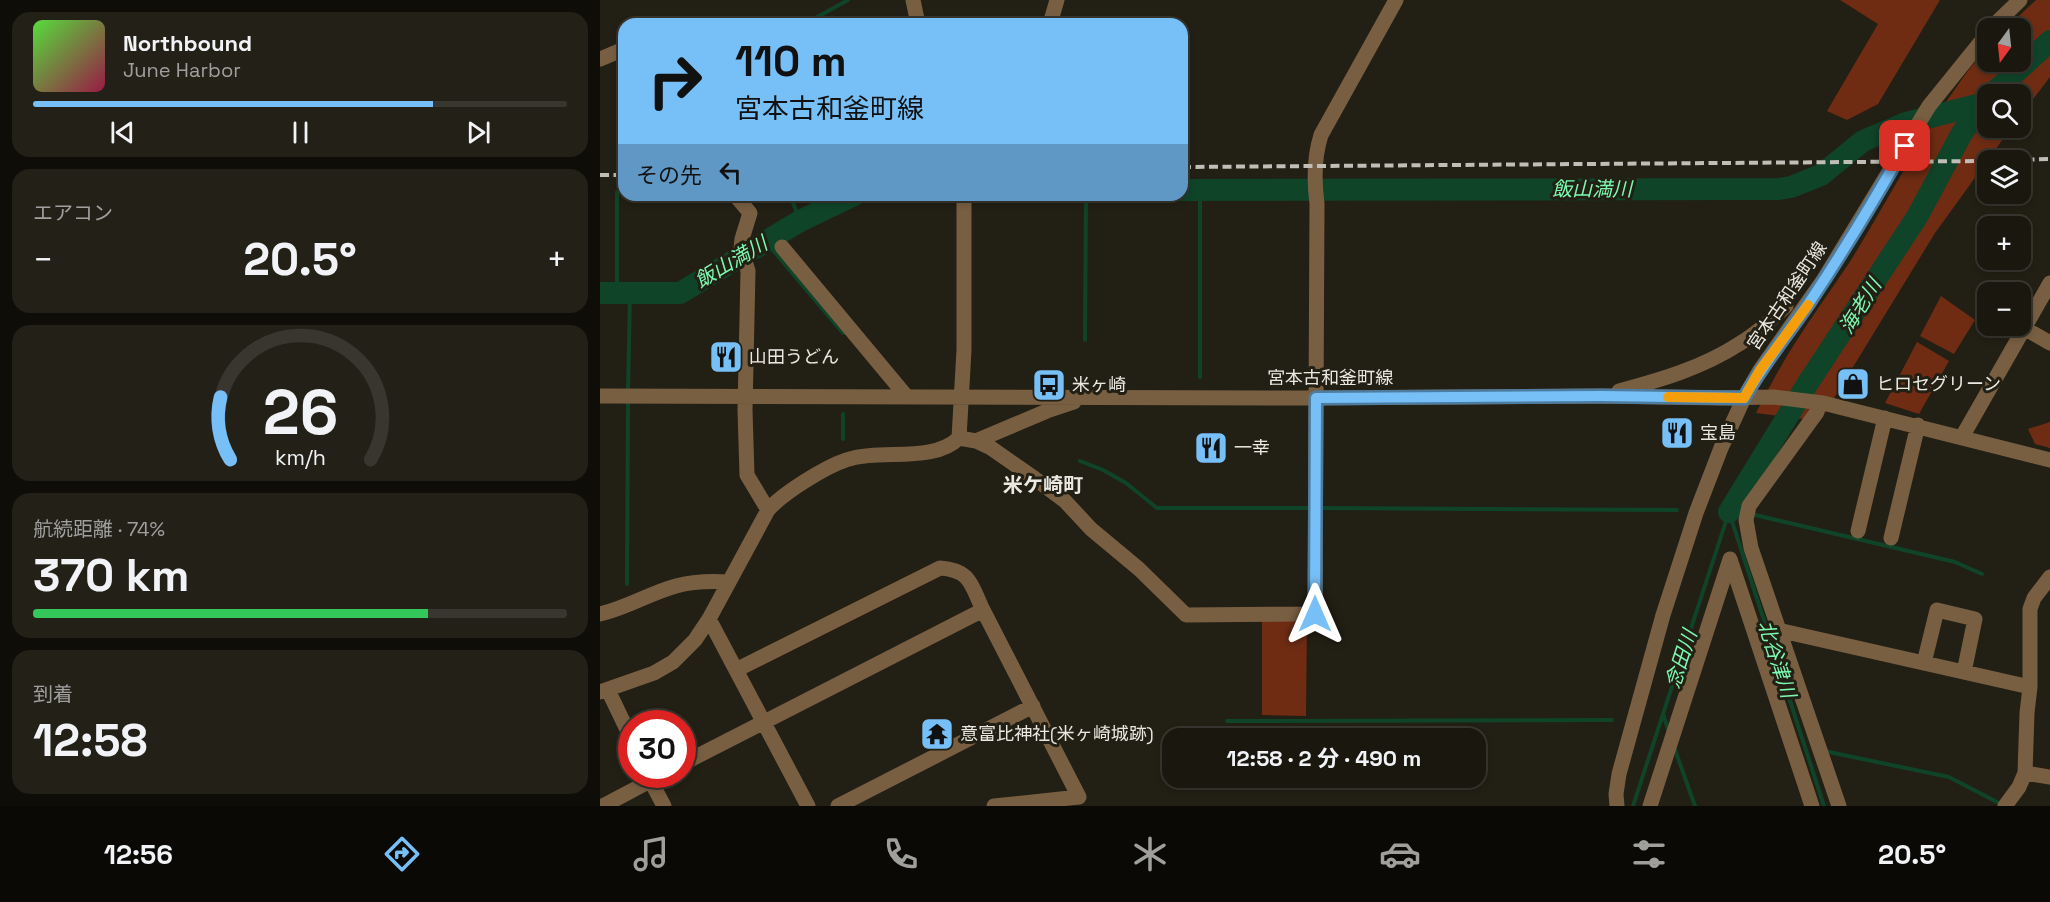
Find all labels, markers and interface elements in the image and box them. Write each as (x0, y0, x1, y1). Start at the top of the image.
north arrow (1977, 18, 2031, 72)
map controls (1977, 18, 2031, 336)
text: Northbound (123, 29, 252, 57)
text: 110 m (735, 35, 847, 88)
icon: right (636, 42, 714, 120)
text: June Harbor (123, 57, 241, 83)
button: search (1977, 84, 2031, 138)
text: 宮本古和釜町線 (735, 91, 924, 126)
icon: previous (106, 116, 139, 149)
icon: pause (284, 116, 317, 149)
icon: next (462, 116, 495, 149)
pin (1879, 120, 1930, 171)
icon: arrive (1888, 129, 1921, 162)
button: layers (1977, 150, 2031, 204)
icon: left (714, 156, 747, 189)
text: その先 (636, 161, 702, 189)
water label: 飯山満川 (1552, 176, 1634, 202)
text: エアコン (33, 200, 113, 226)
button: + (1977, 216, 2031, 270)
water label: 飯山満川 (690, 229, 774, 294)
text: 20.5° (243, 231, 357, 288)
street label: 宮本古和釜町線 (1742, 237, 1831, 354)
text: − (33, 239, 53, 281)
text: + (547, 239, 567, 281)
water label: 海老川 (1833, 272, 1888, 338)
button: − (1977, 282, 2031, 336)
restaurant icon: 山田うどん (708, 339, 744, 375)
place label: 山田うどん (749, 345, 839, 368)
street label: 宮本古和釜町線 (1267, 366, 1393, 389)
shop icon: ヒロセグリーン (1835, 366, 1871, 402)
bus stop icon: 米ヶ崎 (1031, 367, 1067, 403)
place label: ヒロセグリーン (1876, 372, 2001, 395)
text: 26 (262, 373, 338, 452)
place label: 米ヶ崎 (1072, 373, 1126, 396)
restaurant icon: 宝島 (1659, 415, 1695, 451)
place label: 宝島 (1700, 421, 1736, 444)
restaurant icon: 一幸 (1193, 430, 1229, 466)
place label: 一幸 (1234, 436, 1270, 459)
text: km/h (274, 444, 326, 471)
district label: 米ケ崎町 (1003, 472, 1083, 498)
text: 航続距離 · 74% (33, 516, 165, 542)
text: 370 km (33, 547, 190, 604)
position arrow (1283, 582, 1347, 646)
water label: 北谷津川 (1752, 617, 1802, 703)
water label: 念田川 (1659, 625, 1703, 692)
text: 到着 (33, 681, 73, 707)
speed limit sign: 30 (618, 710, 696, 788)
text: 12:58 (33, 712, 147, 769)
temple icon: 意富比神社(米ヶ崎城跡) (919, 716, 955, 752)
place label: 意富比神社(米ヶ崎城跡) (960, 722, 1154, 745)
text: 12:58 · 2 分 · 490 m (1227, 744, 1421, 772)
icon: directions (381, 833, 423, 875)
icon: music (630, 833, 672, 875)
icon: phone (880, 833, 922, 875)
icon: climate (1129, 833, 1171, 875)
icon: car (1379, 833, 1421, 875)
icon: filters (1628, 833, 1670, 875)
text: 12:56 (104, 837, 173, 872)
text: 20.5° (1878, 837, 1946, 872)

